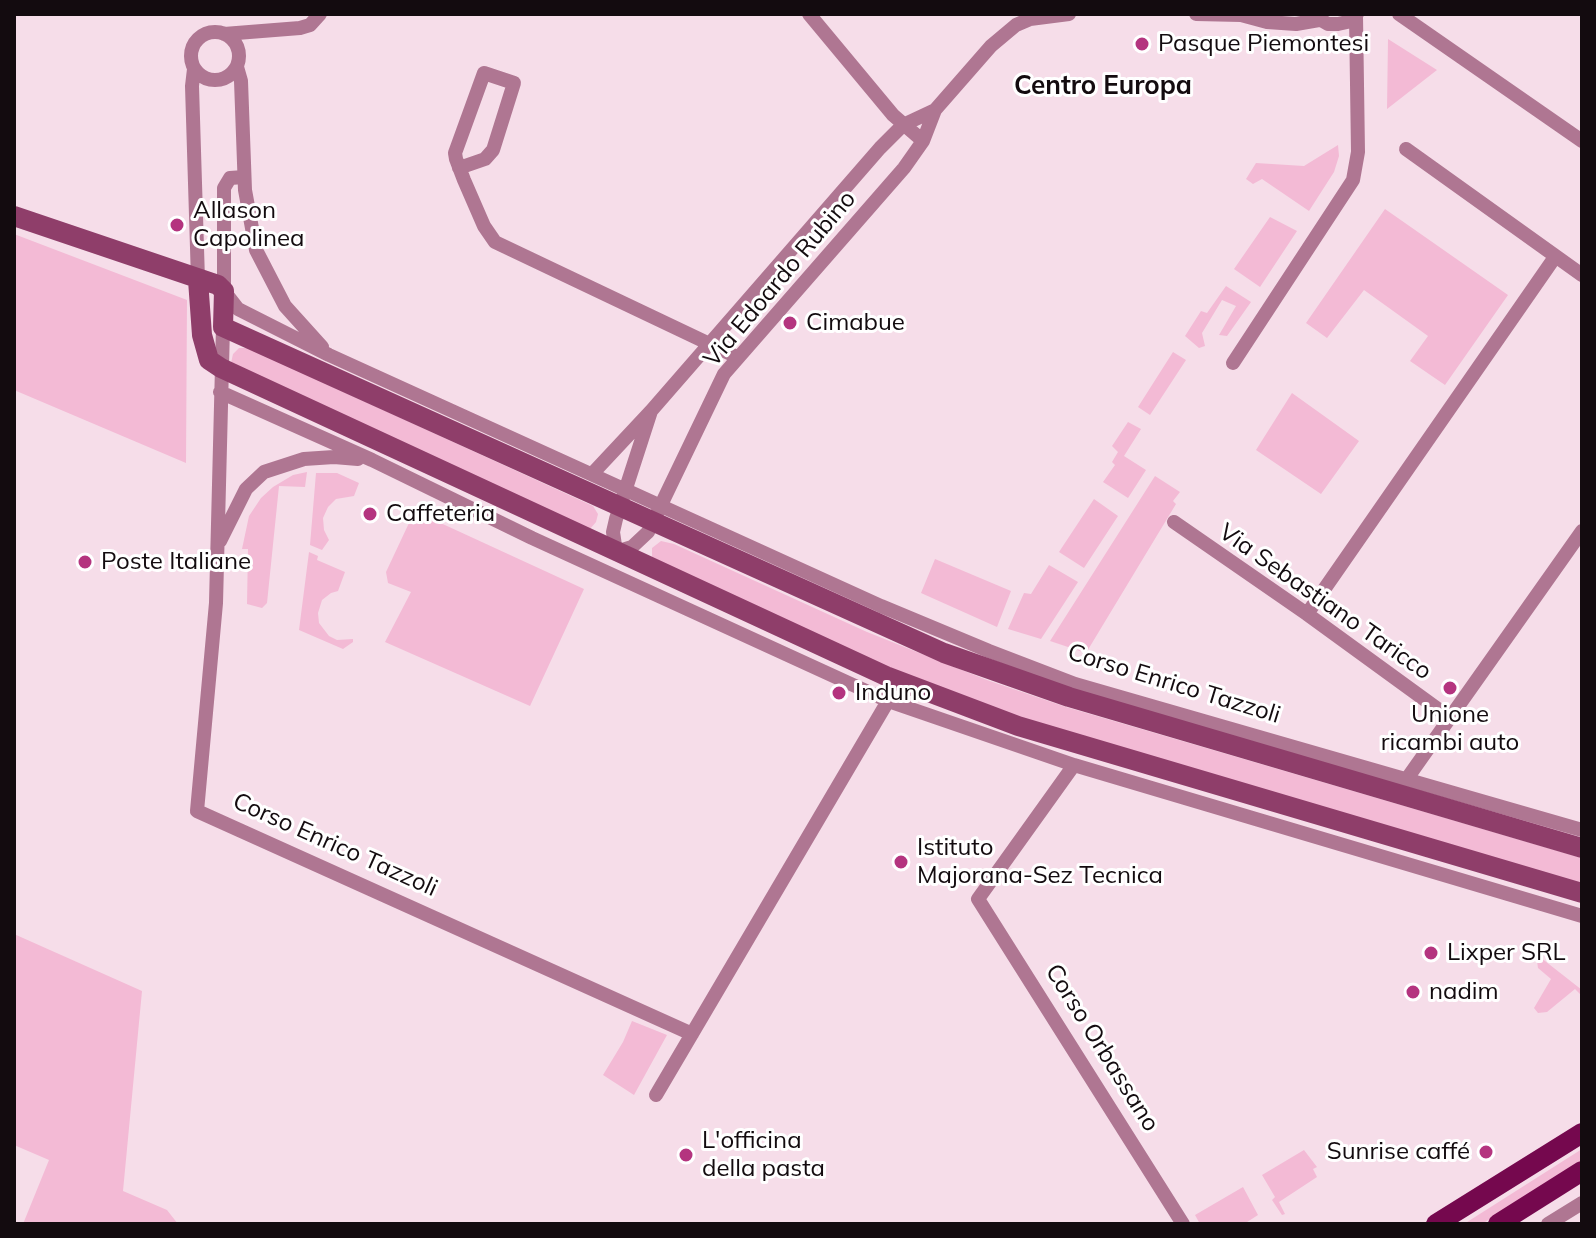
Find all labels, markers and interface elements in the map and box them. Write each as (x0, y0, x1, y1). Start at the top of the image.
place label: Pasque Piemontesi (1158, 30, 1369, 58)
marker: Pasque Piemontesi (1133, 35, 1151, 53)
district label: Centro Europa (1014, 70, 1192, 102)
street label: Via Edoardo Rubino (698, 185, 862, 373)
place label: Allason Capolinea (193, 197, 304, 253)
marker: Allason Capolinea (168, 216, 186, 234)
place label: Cimabue (806, 309, 905, 337)
marker: Cimabue (781, 314, 799, 332)
place label: Caffeteria (386, 500, 495, 528)
marker: Caffeteria (361, 505, 379, 523)
street label: Via Sebastiano Taricco (1213, 518, 1437, 686)
place label: Poste Italiane (101, 548, 251, 576)
marker: Poste Italiane (76, 553, 94, 571)
street label: Corso Enrico Tazzoli (1064, 638, 1284, 730)
place label: Induno (855, 679, 931, 707)
marker: Unione ricambi auto (1441, 679, 1459, 697)
marker: Induno (830, 684, 848, 702)
place label: Unione ricambi auto (1381, 701, 1519, 757)
street label: Corso Enrico Tazzoli (228, 787, 442, 903)
place label: Istituto Majorana-Sez Tecnica (917, 834, 1163, 890)
marker: Istituto Majorana-Sez Tecnica (892, 853, 910, 871)
place label: Lixper SRL (1447, 939, 1566, 967)
marker: Lixper SRL (1422, 944, 1440, 962)
street label: Corso Orbassano (1039, 959, 1165, 1137)
place label: nadim (1429, 978, 1499, 1006)
marker: nadim (1404, 983, 1422, 1001)
place label: L'officina della pasta (702, 1127, 825, 1183)
place label: Sunrise caffé (1327, 1138, 1470, 1166)
marker: Sunrise caffé (1477, 1143, 1495, 1161)
marker: L'officina della pasta (677, 1146, 695, 1164)

